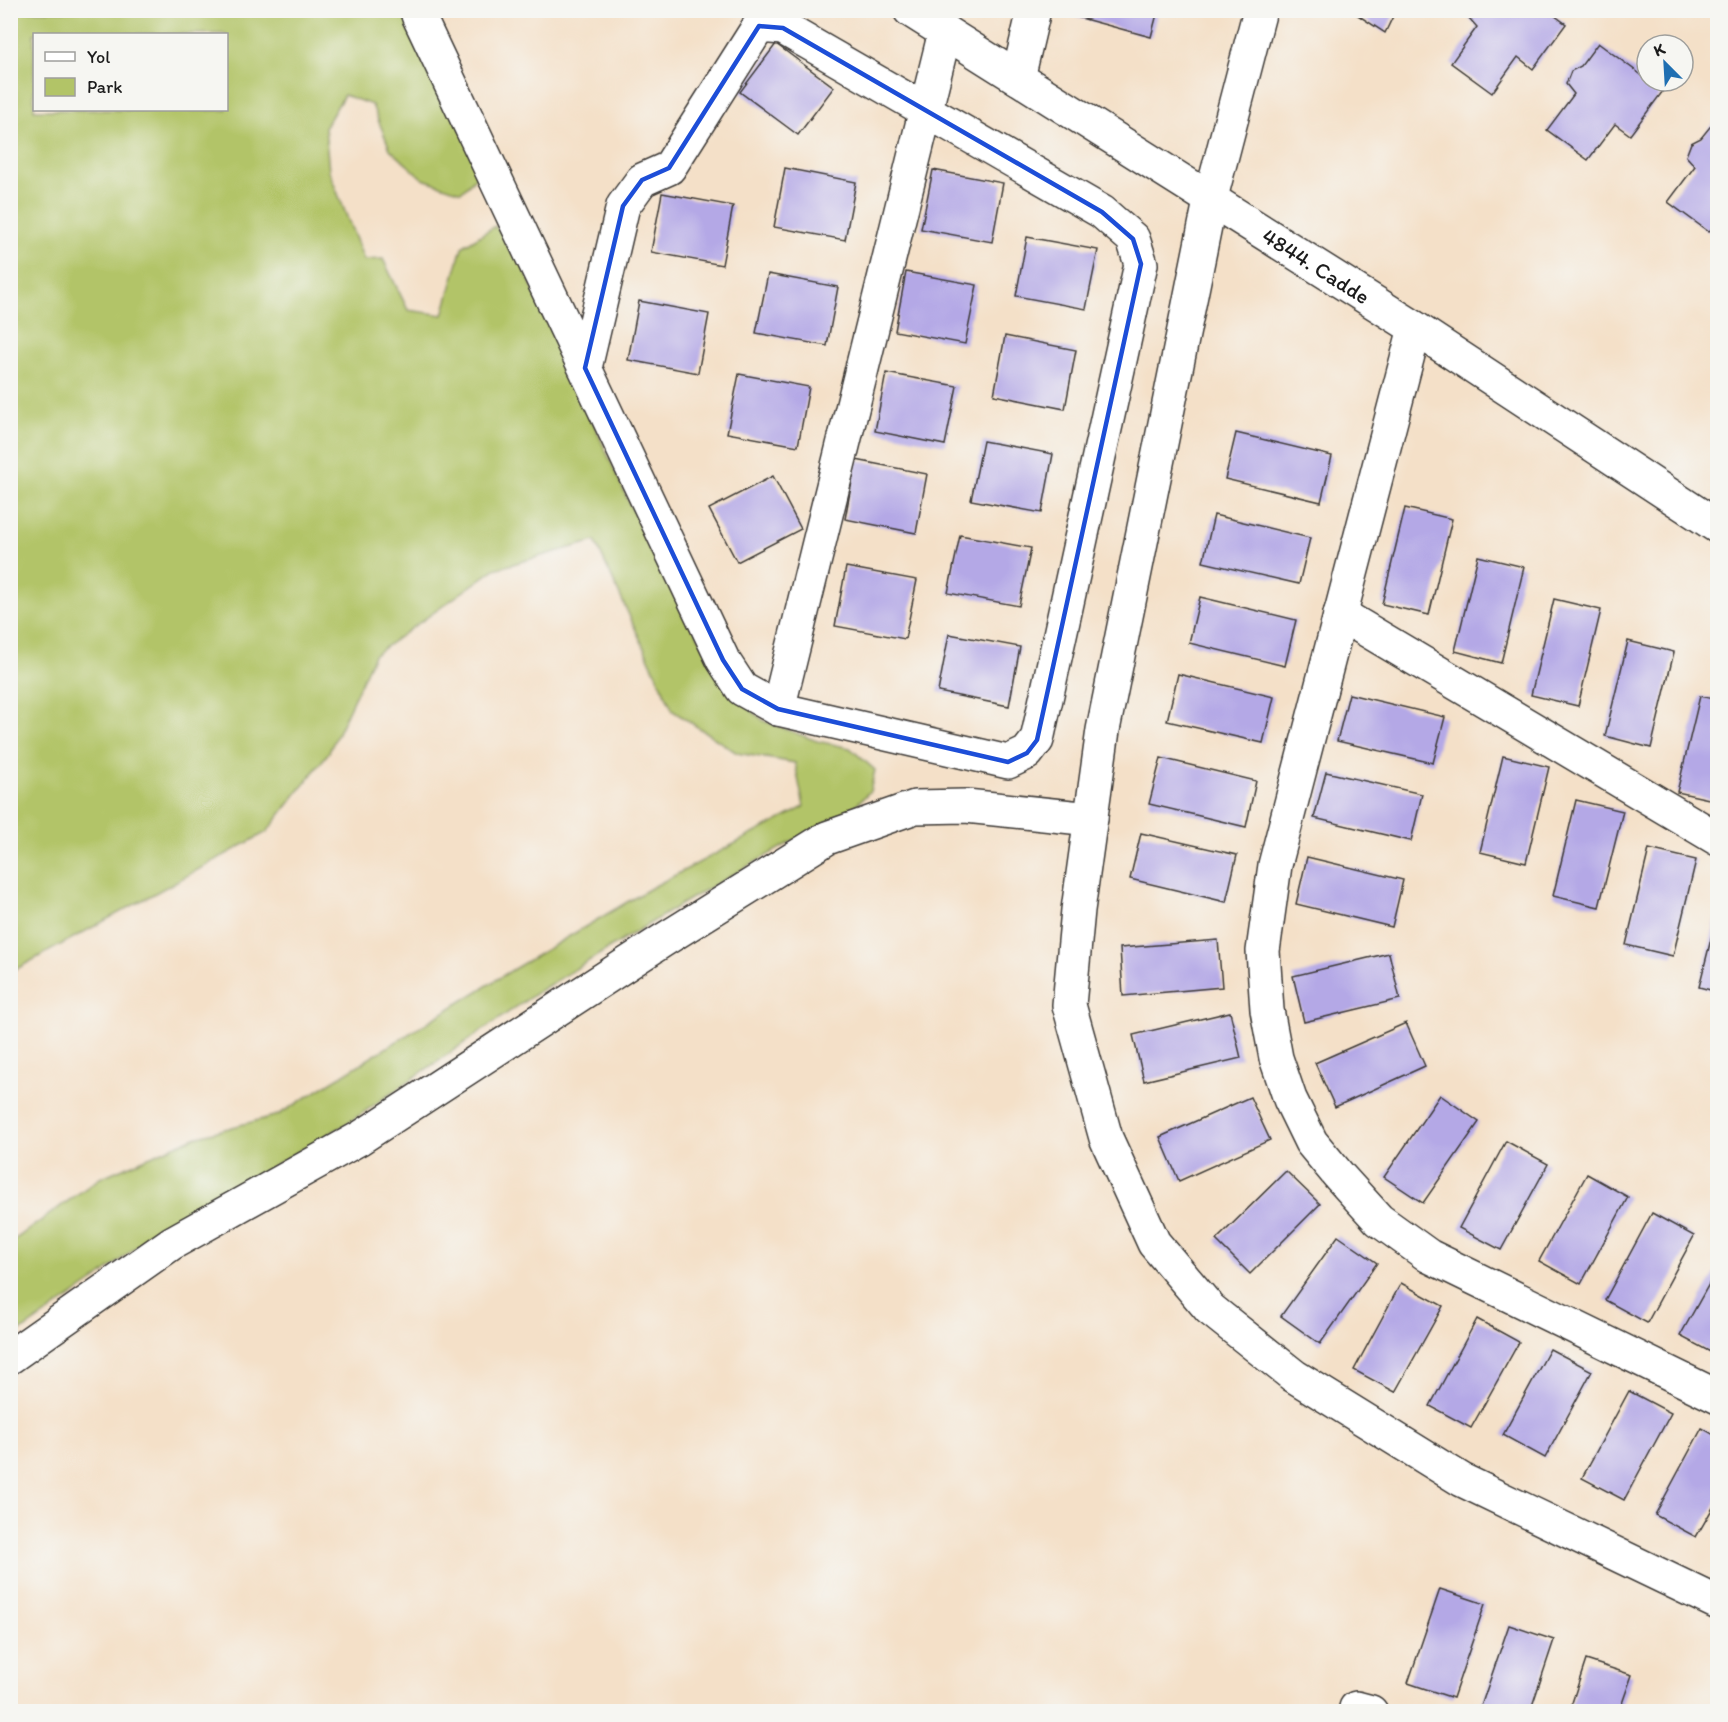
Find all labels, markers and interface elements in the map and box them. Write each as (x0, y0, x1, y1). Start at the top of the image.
legend (33, 33, 228, 111)
north arrow (1635, 33, 1695, 93)
text: K (1651, 39, 1668, 61)
text: Yol (87, 46, 110, 68)
text: Park (87, 76, 122, 98)
street label: 4844. Cadde (1257, 222, 1375, 310)

